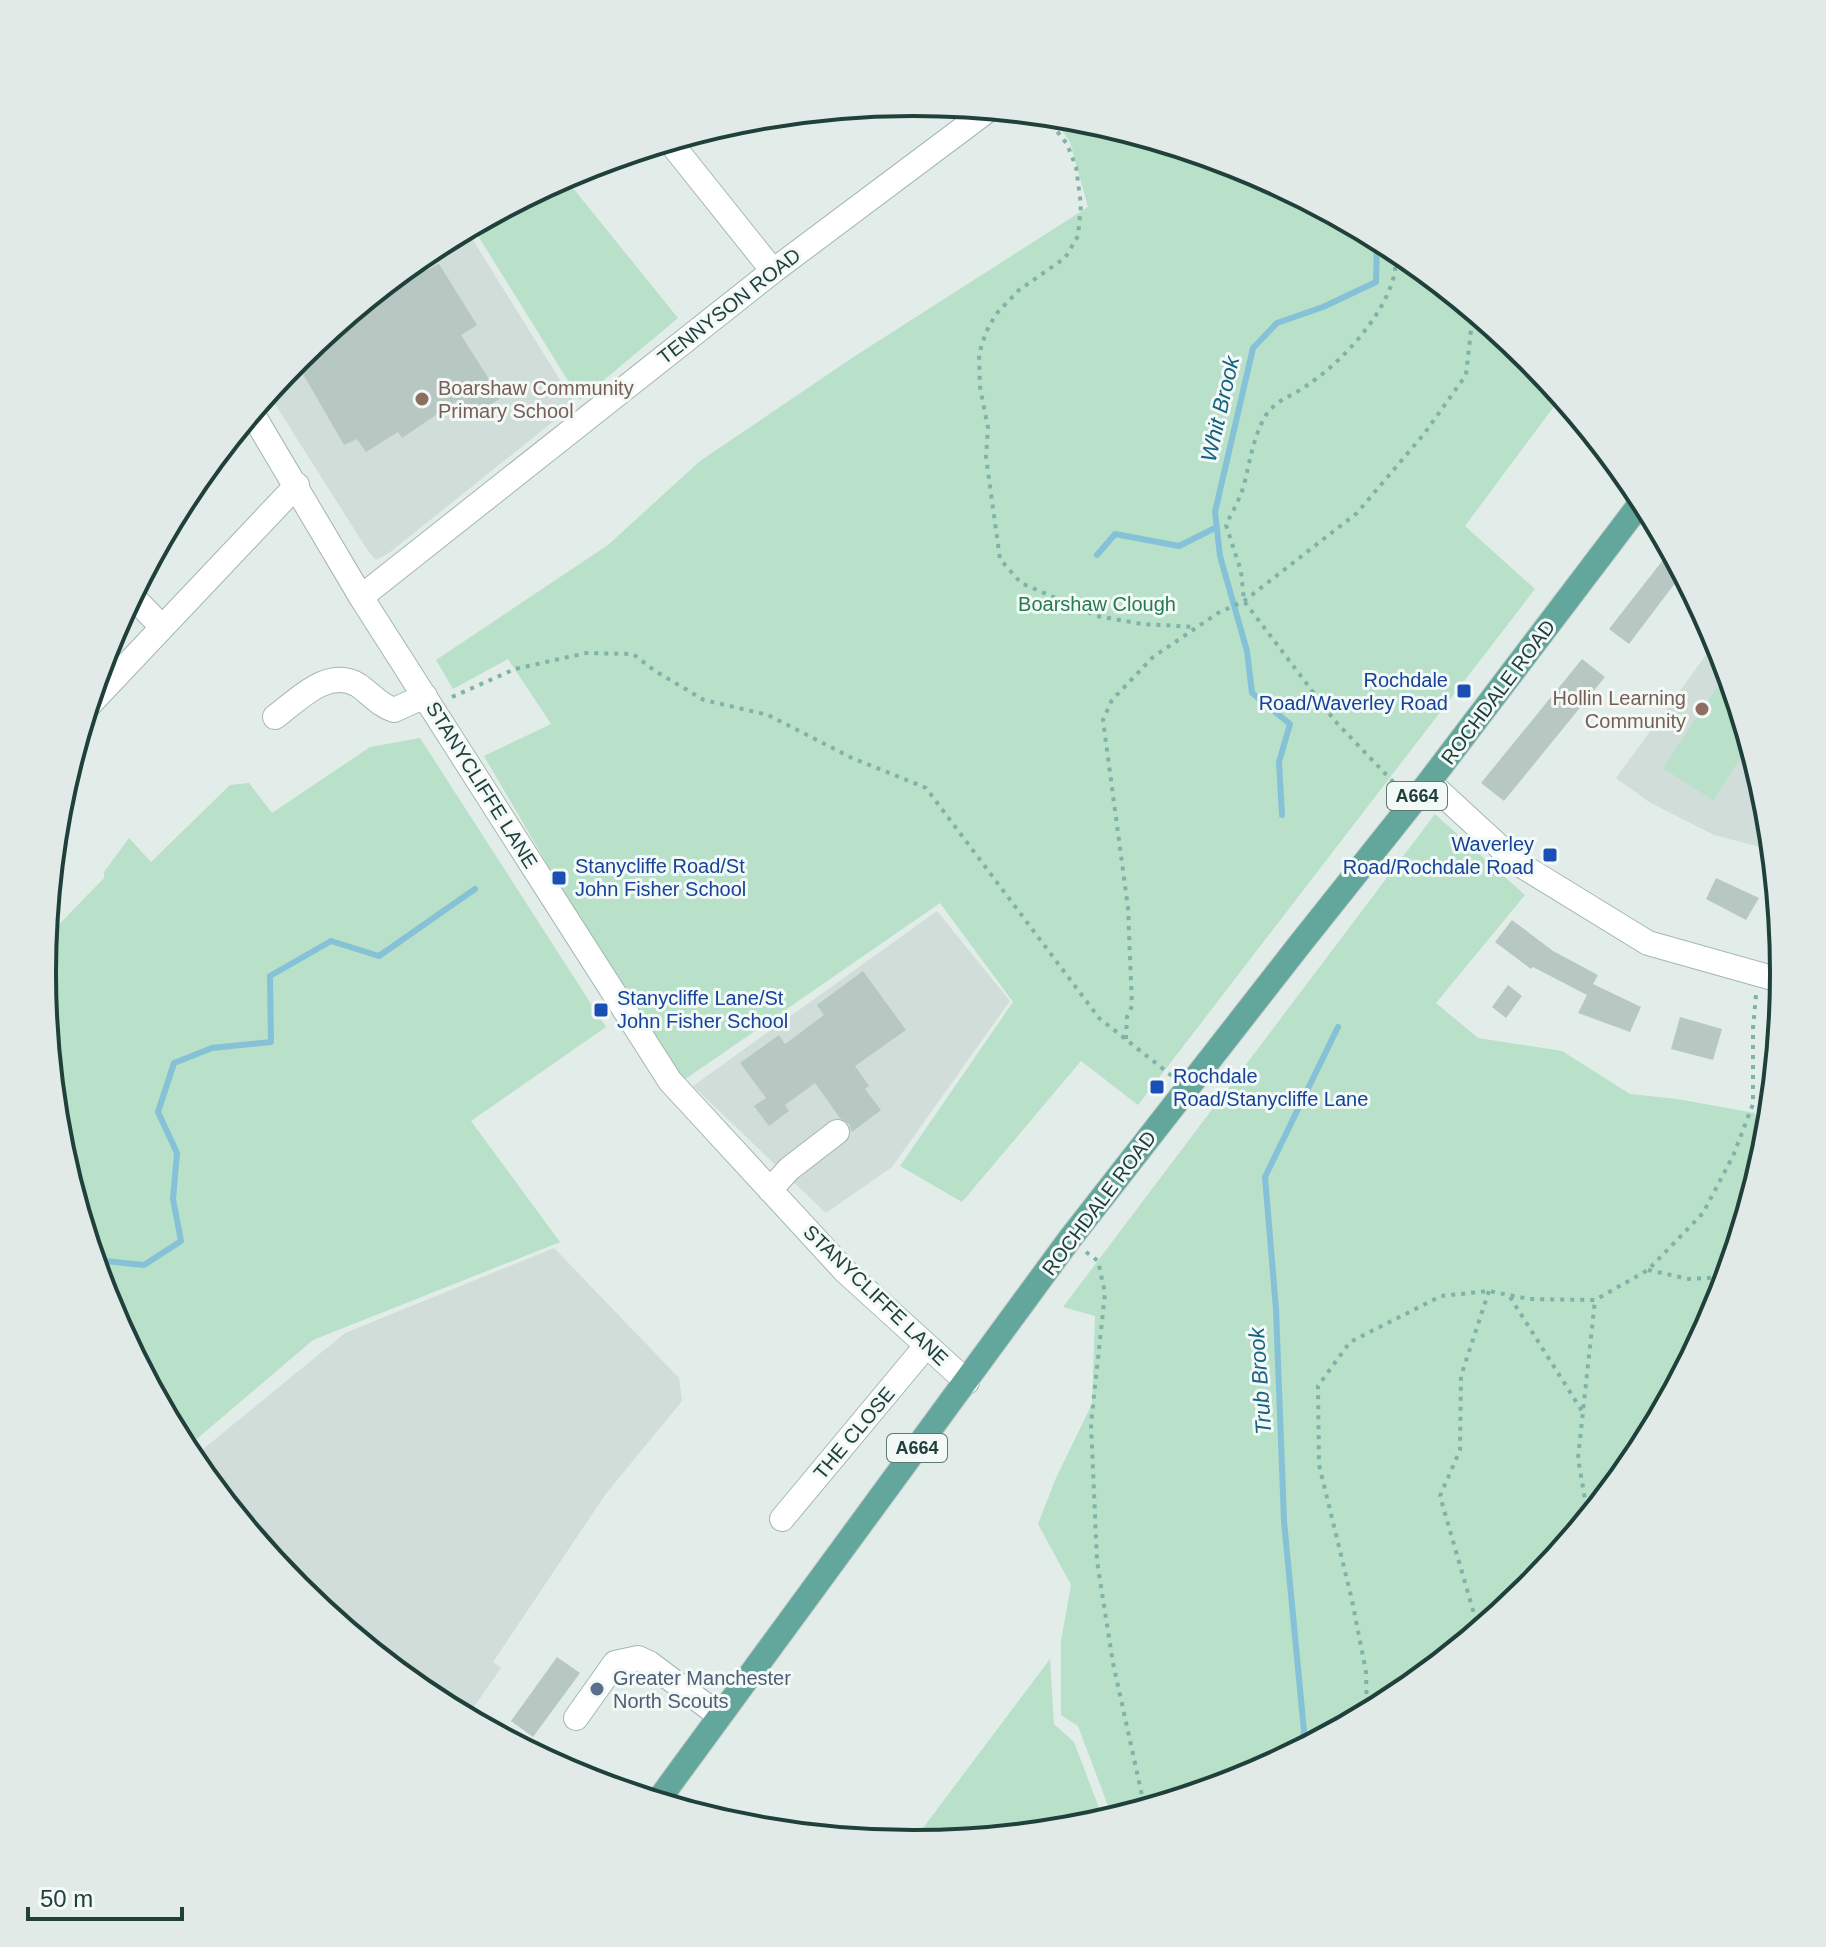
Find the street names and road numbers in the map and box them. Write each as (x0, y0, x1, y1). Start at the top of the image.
street label: TENNYSON ROAD (653, 244, 805, 368)
street label: ROCHDALE ROAD (1437, 616, 1559, 768)
street label: STANYCLIFFE LANE (422, 698, 542, 872)
road number: A664 (1387, 782, 1447, 810)
street label: ROCHDALE ROAD (1038, 1127, 1160, 1279)
street label: STANYCLIFFE LANE (799, 1220, 953, 1370)
street label: THE CLOSE (809, 1383, 899, 1483)
road number: A664 (887, 1434, 947, 1462)

